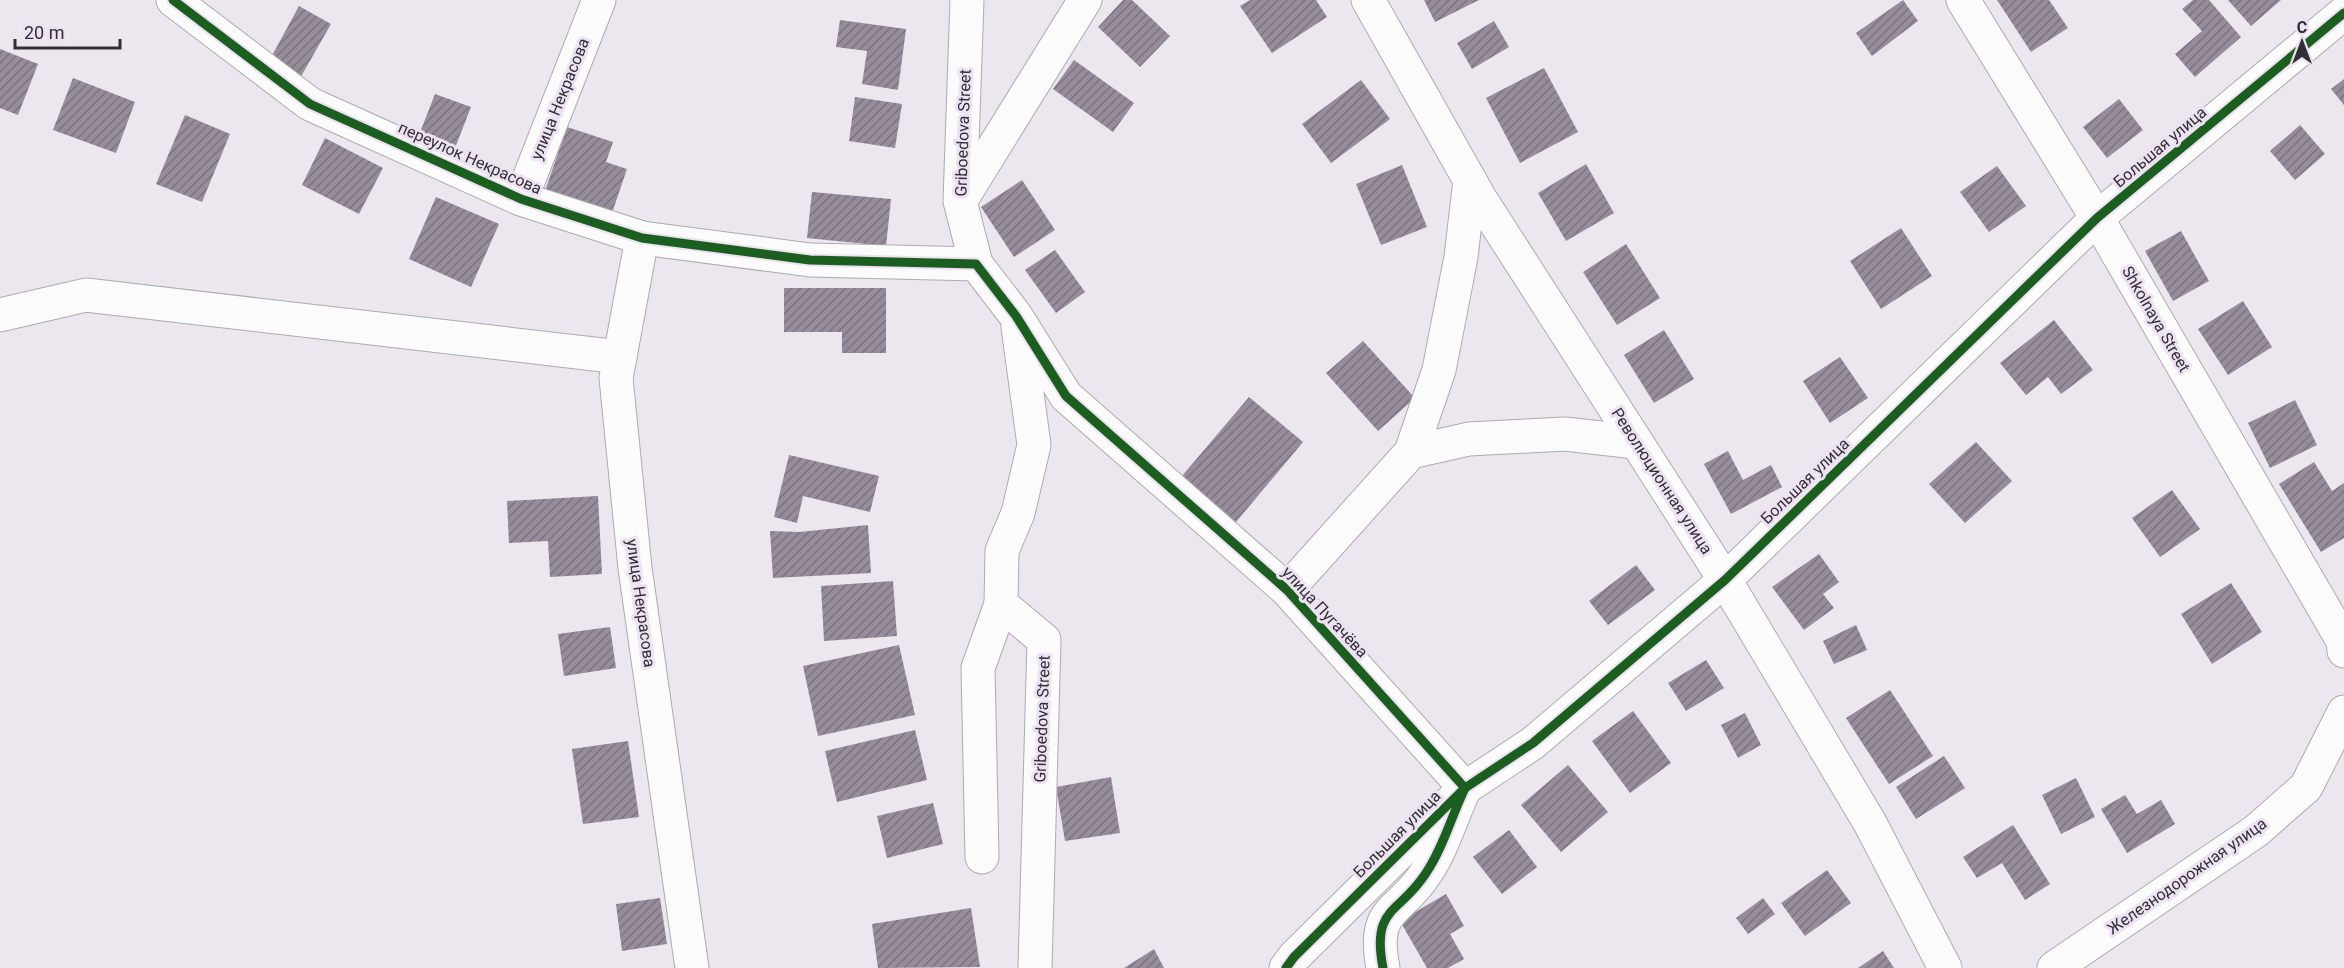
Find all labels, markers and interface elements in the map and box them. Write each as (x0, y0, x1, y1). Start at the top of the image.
scale bar (15, 12, 120, 50)
north arrow (2272, 12, 2332, 72)
text: С (2297, 18, 2307, 37)
text: 20 m (24, 22, 64, 43)
street label: улица Некрасова (527, 35, 593, 163)
street label: Griboedova Street (951, 69, 975, 197)
street label: Большая улица (2110, 103, 2210, 191)
street label: переулок Некрасова (395, 118, 545, 198)
street label: Shkolnaya Street (2118, 263, 2194, 375)
street label: Революционная улица (1608, 404, 1716, 558)
street label: Большая улица (1757, 434, 1853, 528)
street label: улица Некрасова (623, 538, 659, 668)
street label: улица Пугачёва (1278, 563, 1372, 661)
street label: Griboedova Street (1030, 655, 1054, 783)
street label: Большая улица (1350, 787, 1444, 881)
street label: Железнодорожная улица (2104, 814, 2270, 938)

